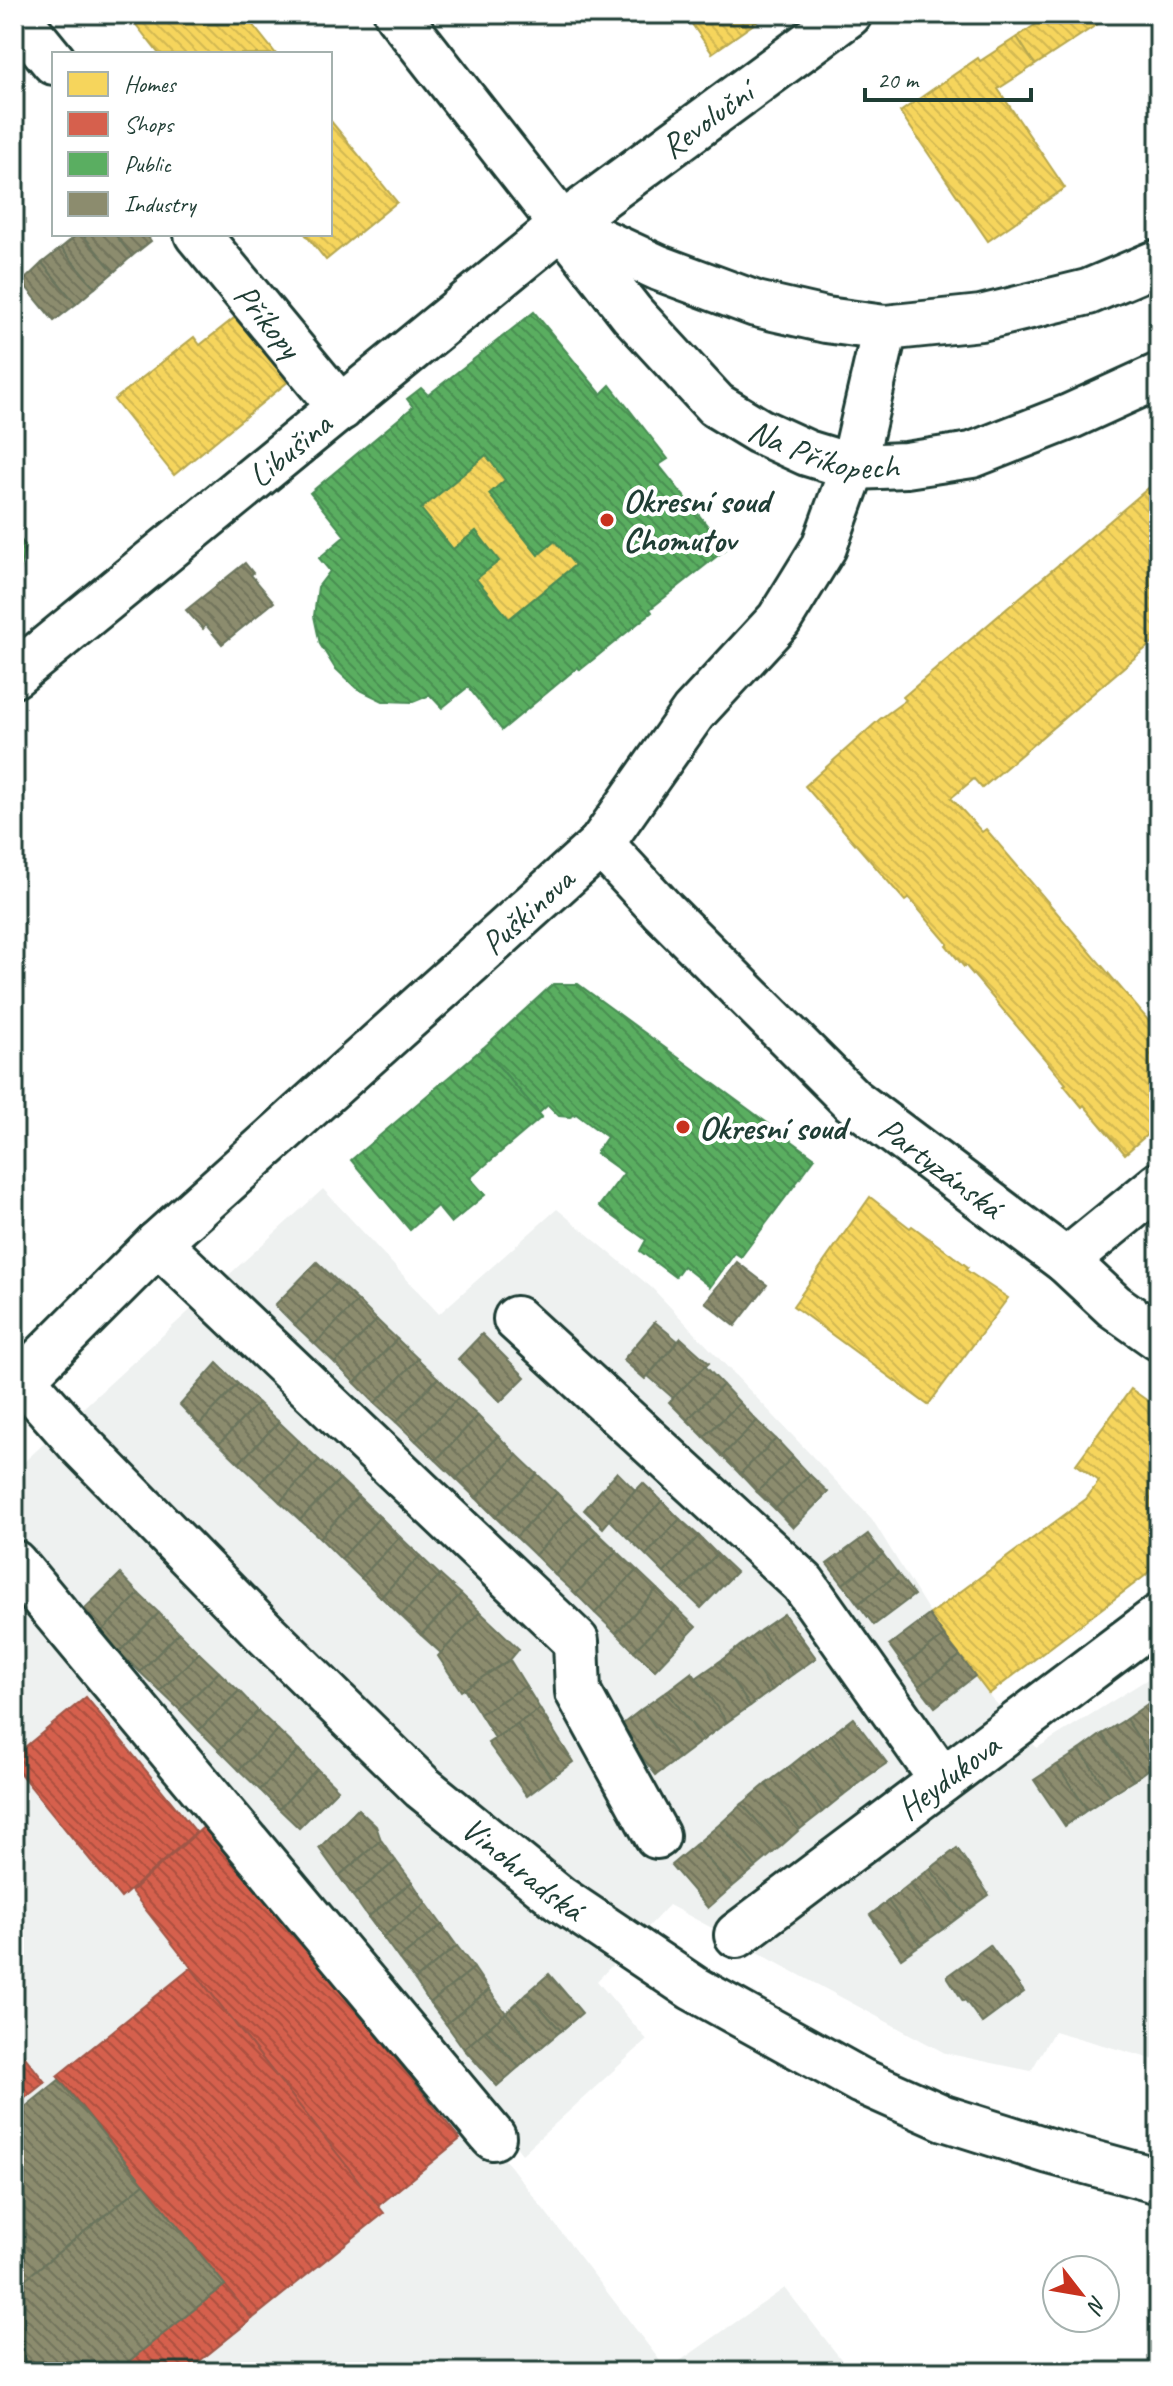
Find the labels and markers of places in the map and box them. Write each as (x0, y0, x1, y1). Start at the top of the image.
place label: Okresní soud Chomutov (623, 479, 776, 561)
marker: Okresní soud Chomutov (598, 511, 616, 529)
place label: Okresní soud (699, 1106, 852, 1149)
marker: Okresní soud (674, 1118, 692, 1136)

